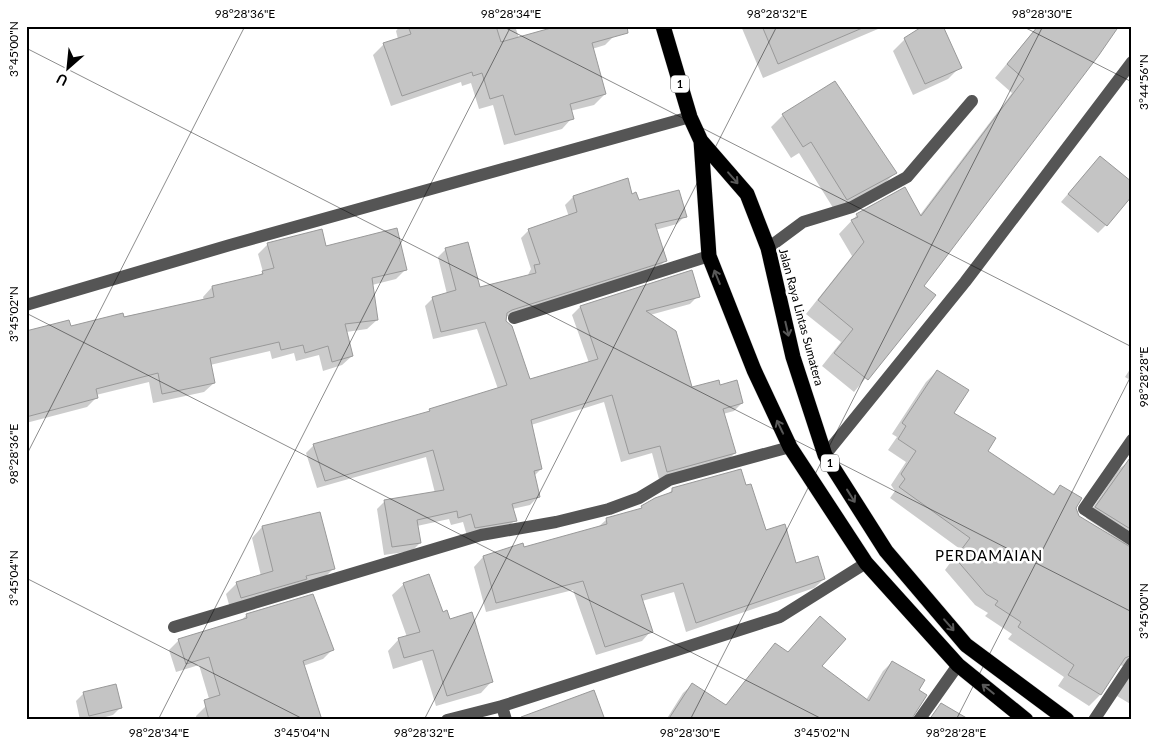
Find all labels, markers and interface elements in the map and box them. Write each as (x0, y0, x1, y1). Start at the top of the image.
text: 98°28'36"E (215, 6, 275, 21)
text: 98°28'34"E (481, 6, 541, 21)
text: 98°28'32"E (747, 6, 807, 21)
text: 98°28'30"E (1012, 6, 1072, 21)
text: 3°45'00"N (6, 21, 21, 77)
north arrow (42, 42, 92, 92)
text: 3°44'56"N (1136, 54, 1151, 110)
text: U (53, 70, 70, 90)
road number: 1 (671, 76, 689, 92)
one-way arrow (728, 171, 739, 184)
street label: Jalan Raya Lintas Sumatera (776, 247, 827, 387)
one-way arrow (712, 270, 722, 285)
text: 3°45'02"N (6, 286, 21, 342)
one-way arrow (783, 321, 792, 337)
text: 98°28'28"E (1136, 347, 1151, 407)
one-way arrow (775, 420, 785, 435)
text: 98°28'36"E (6, 424, 21, 484)
road number: 1 (821, 454, 839, 472)
one-way arrow (846, 488, 856, 502)
district label: PERDAMAIAN (935, 546, 1043, 564)
text: 3°45'04"N (6, 550, 21, 606)
text: 3°45'00"N (1136, 583, 1151, 639)
one-way arrow (943, 618, 954, 631)
one-way arrow (982, 684, 995, 695)
text: 98°28'34"E (129, 725, 189, 740)
text: 3°45'04"N (274, 725, 330, 740)
text: 98°28'32"E (394, 725, 454, 740)
text: 98°28'30"E (660, 725, 720, 740)
text: 3°45'02"N (794, 725, 850, 740)
text: 98°28'28"E (926, 725, 986, 740)

